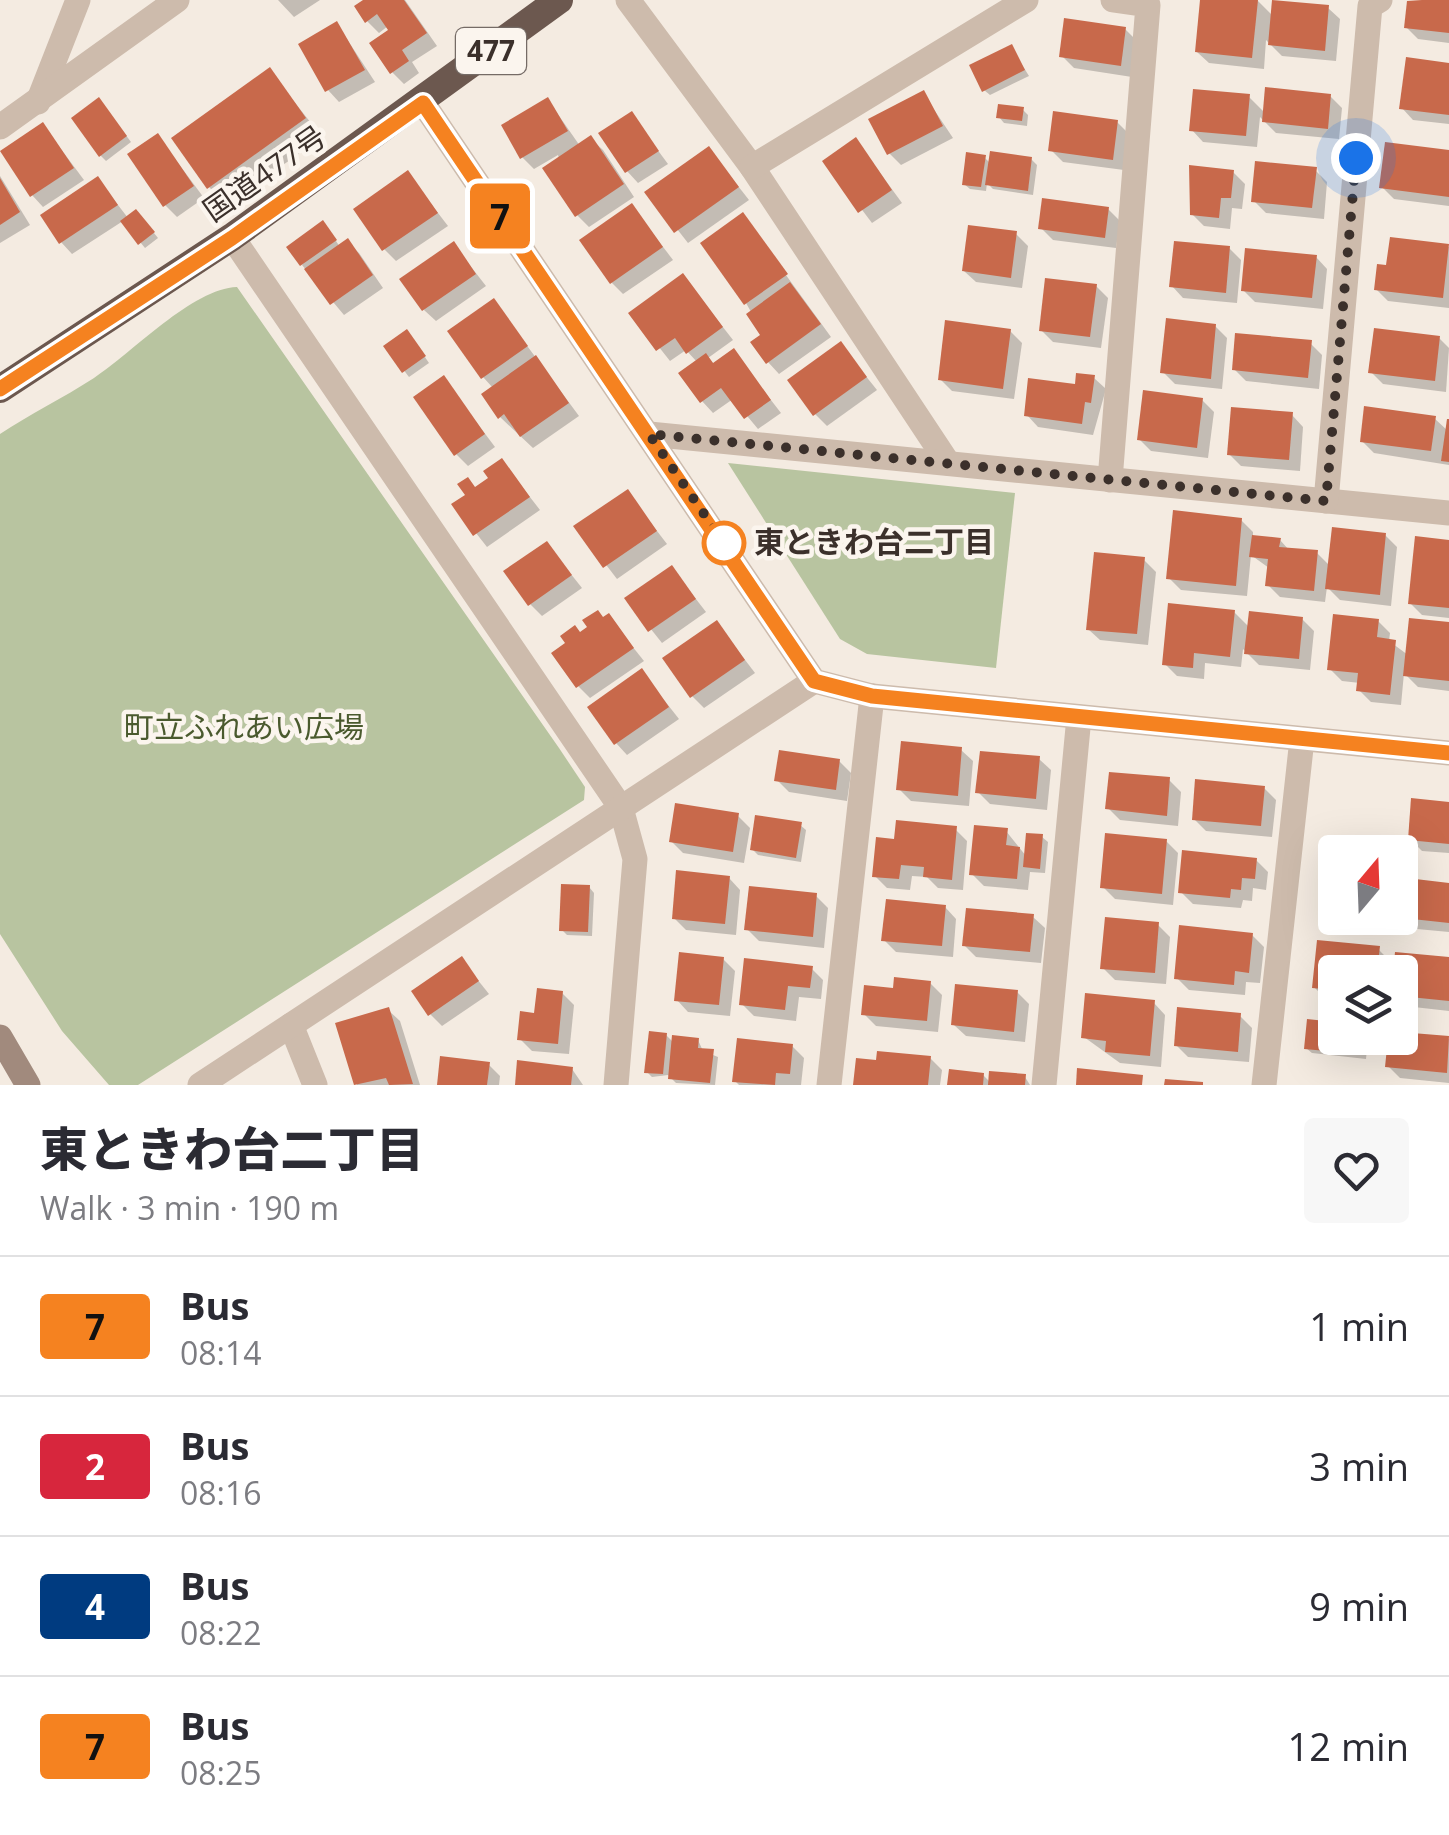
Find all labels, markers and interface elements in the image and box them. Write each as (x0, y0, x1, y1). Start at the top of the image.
road number: 477 (456, 28, 526, 74)
street label: 国道477号 (194, 115, 334, 230)
your location (1331, 133, 1381, 183)
line badge: 7 (468, 184, 532, 248)
text: 7 (490, 193, 510, 240)
place label: 東ときわ台二丁目 (754, 521, 994, 562)
marker: 東ときわ台二丁目 (703, 522, 745, 564)
park label: 町立ふれあい広場 (124, 706, 364, 747)
north arrow (1318, 835, 1418, 935)
map controls (1318, 835, 1418, 1055)
button: layers (1318, 955, 1418, 1055)
text: 東ときわ台二丁目 (40, 1116, 424, 1181)
button: heart (1304, 1118, 1409, 1223)
text: Walk · 3 min · 190 m (40, 1186, 339, 1229)
text: Bus (180, 1279, 249, 1331)
text: 1 min (1309, 1300, 1409, 1352)
text: 7 (85, 1303, 105, 1350)
text: 08:14 (180, 1331, 262, 1374)
text: Bus (180, 1419, 249, 1471)
text: 3 min (1309, 1440, 1409, 1492)
text: 2 (85, 1443, 105, 1490)
text: 08:16 (180, 1471, 262, 1514)
text: Bus (180, 1559, 249, 1611)
text: 9 min (1309, 1580, 1409, 1632)
text: 4 (85, 1583, 105, 1630)
text: 08:22 (180, 1611, 262, 1654)
text: Bus (180, 1699, 249, 1751)
text: 12 min (1288, 1720, 1409, 1772)
text: 7 (85, 1723, 105, 1770)
text: 08:25 (180, 1751, 262, 1794)

